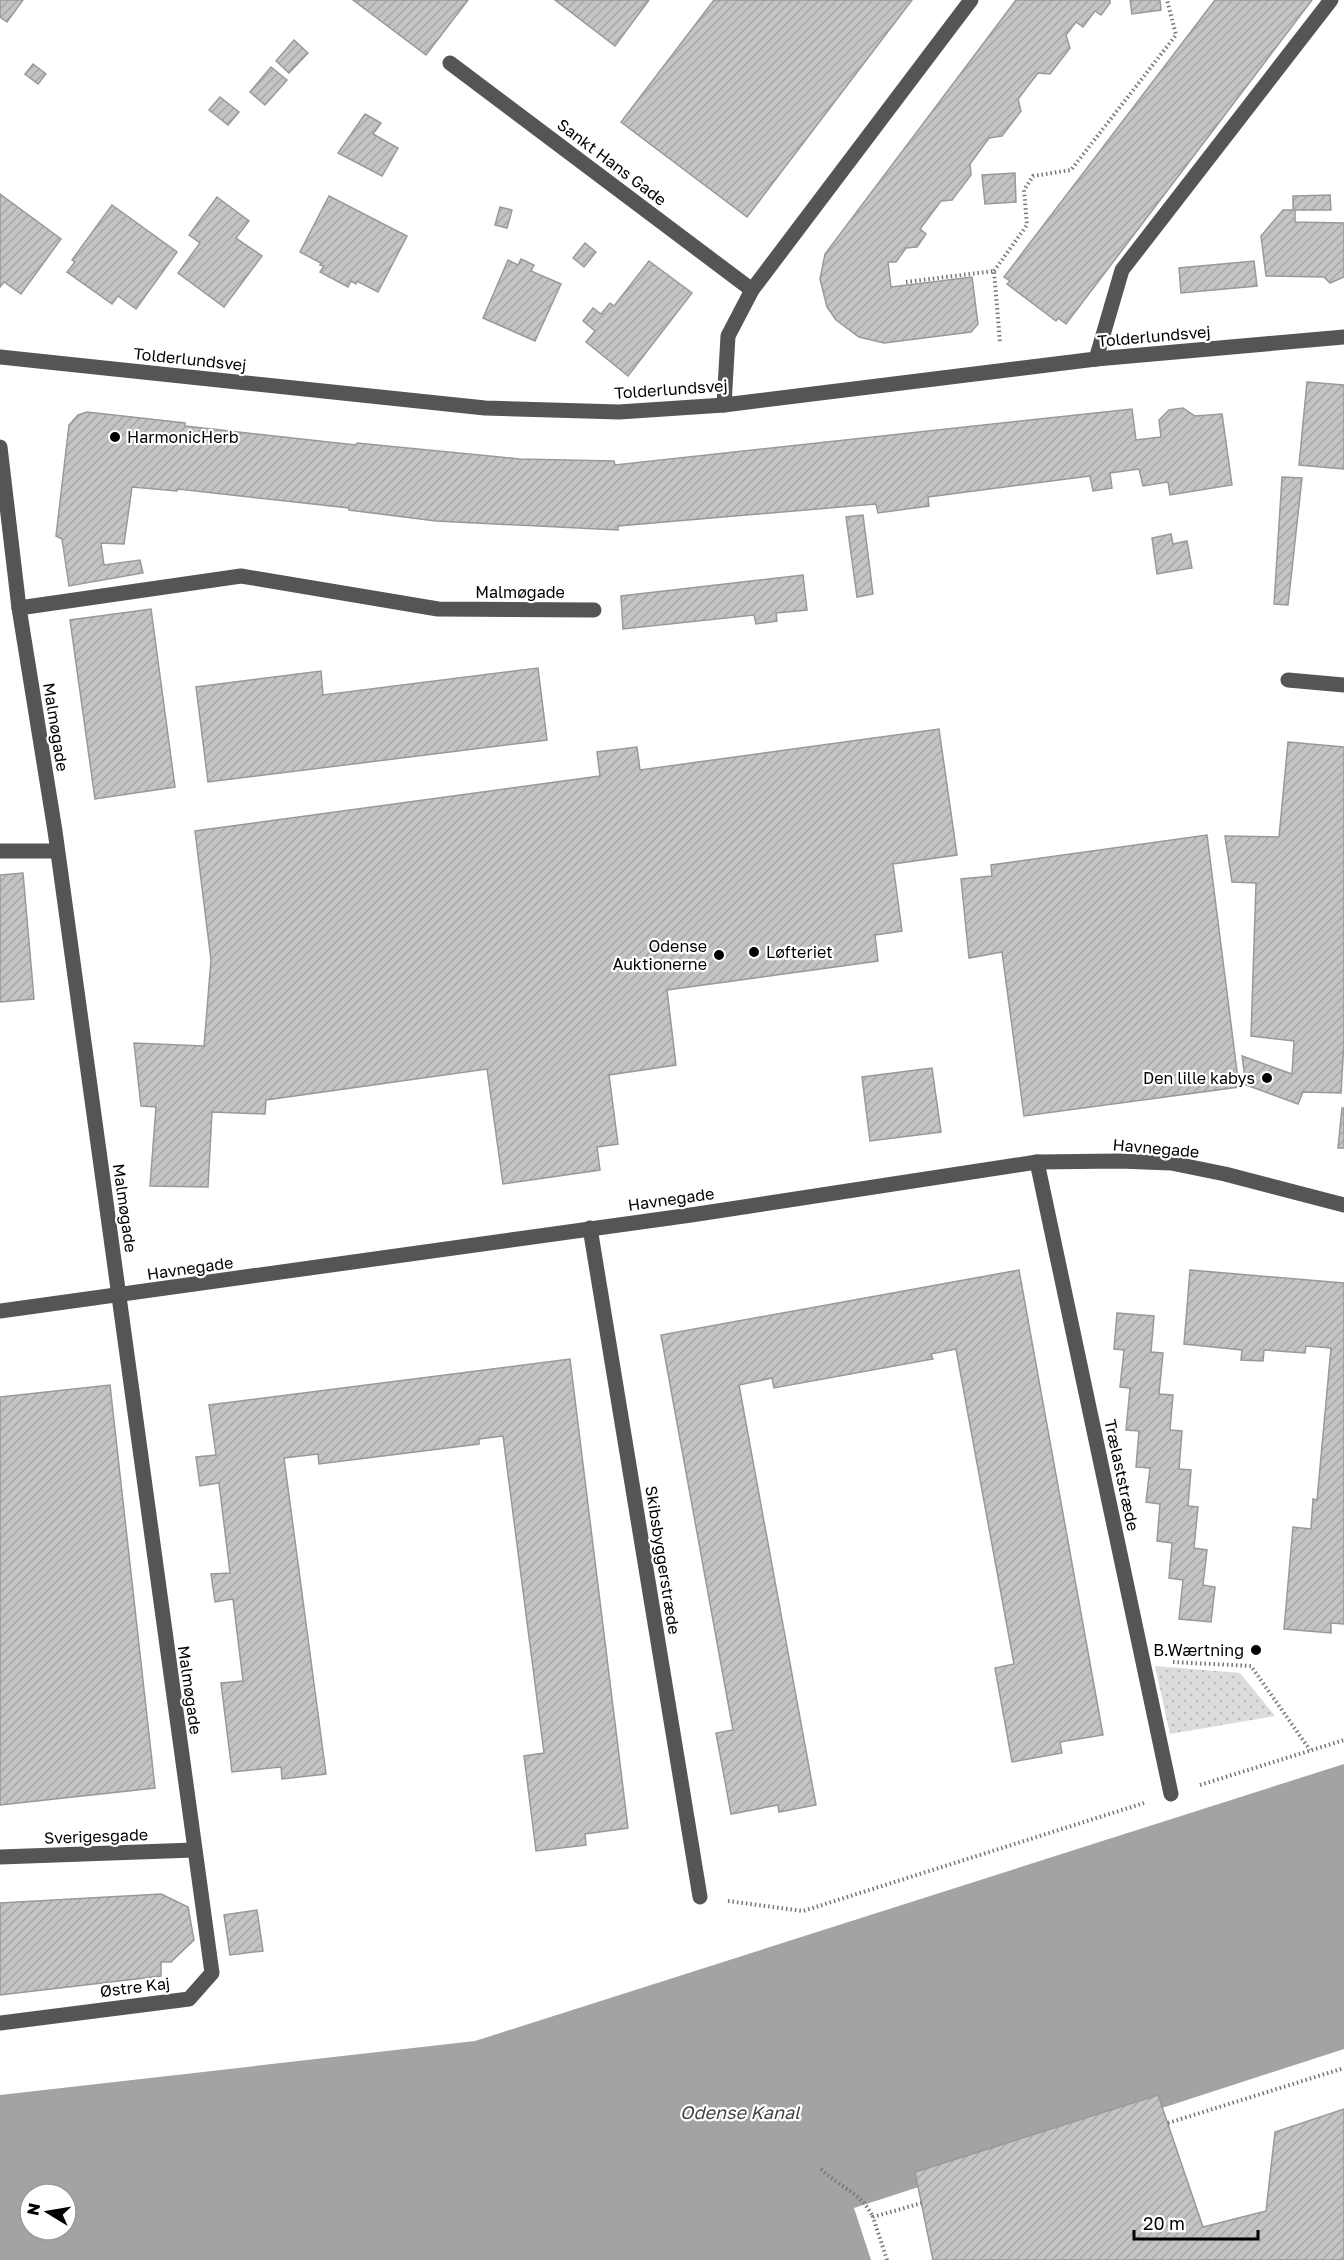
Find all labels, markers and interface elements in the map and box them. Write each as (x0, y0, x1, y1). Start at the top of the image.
street label: Sankt Hans Gade (553, 114, 671, 210)
street label: Tolderlundsvej (1097, 321, 1211, 351)
street label: Tolderlundsvej (132, 343, 248, 375)
street label: Tolderlundsvej (614, 375, 728, 403)
place label: HarmonicHerb (127, 427, 239, 447)
marker: HarmonicHerb (108, 430, 122, 444)
street label: Malmøgade (475, 582, 565, 602)
street label: Malmøgade (39, 681, 73, 773)
place label: Odense Auktionerne (613, 936, 707, 974)
place label: Løfteriet (766, 942, 833, 962)
marker: Løfteriet (747, 945, 761, 959)
marker: Odense Auktionerne (712, 948, 726, 962)
place label: Den lille kabys (1143, 1068, 1255, 1088)
marker: Den lille kabys (1260, 1071, 1274, 1085)
street label: Havnegade (1112, 1134, 1200, 1162)
street label: Malmøgade (109, 1162, 141, 1254)
street label: Havnegade (627, 1183, 715, 1215)
street label: Havnegade (146, 1252, 234, 1284)
street label: Trælaststræde (1100, 1417, 1144, 1533)
street label: Skibsbyggerstræde (641, 1484, 685, 1636)
place label: B.Wærtning (1153, 1640, 1244, 1660)
marker: B.Wærtning (1249, 1643, 1263, 1657)
street label: Malmøgade (174, 1644, 206, 1736)
street label: Sverigesgade (44, 1824, 148, 1848)
street label: Østre Kaj (99, 1973, 171, 2001)
water label: Odense Kanal (680, 2101, 801, 2123)
north arrow (18, 2182, 78, 2242)
text: N (22, 2201, 44, 2217)
scale bar (1134, 2203, 1258, 2241)
text: 20 m (1143, 2212, 1185, 2234)

